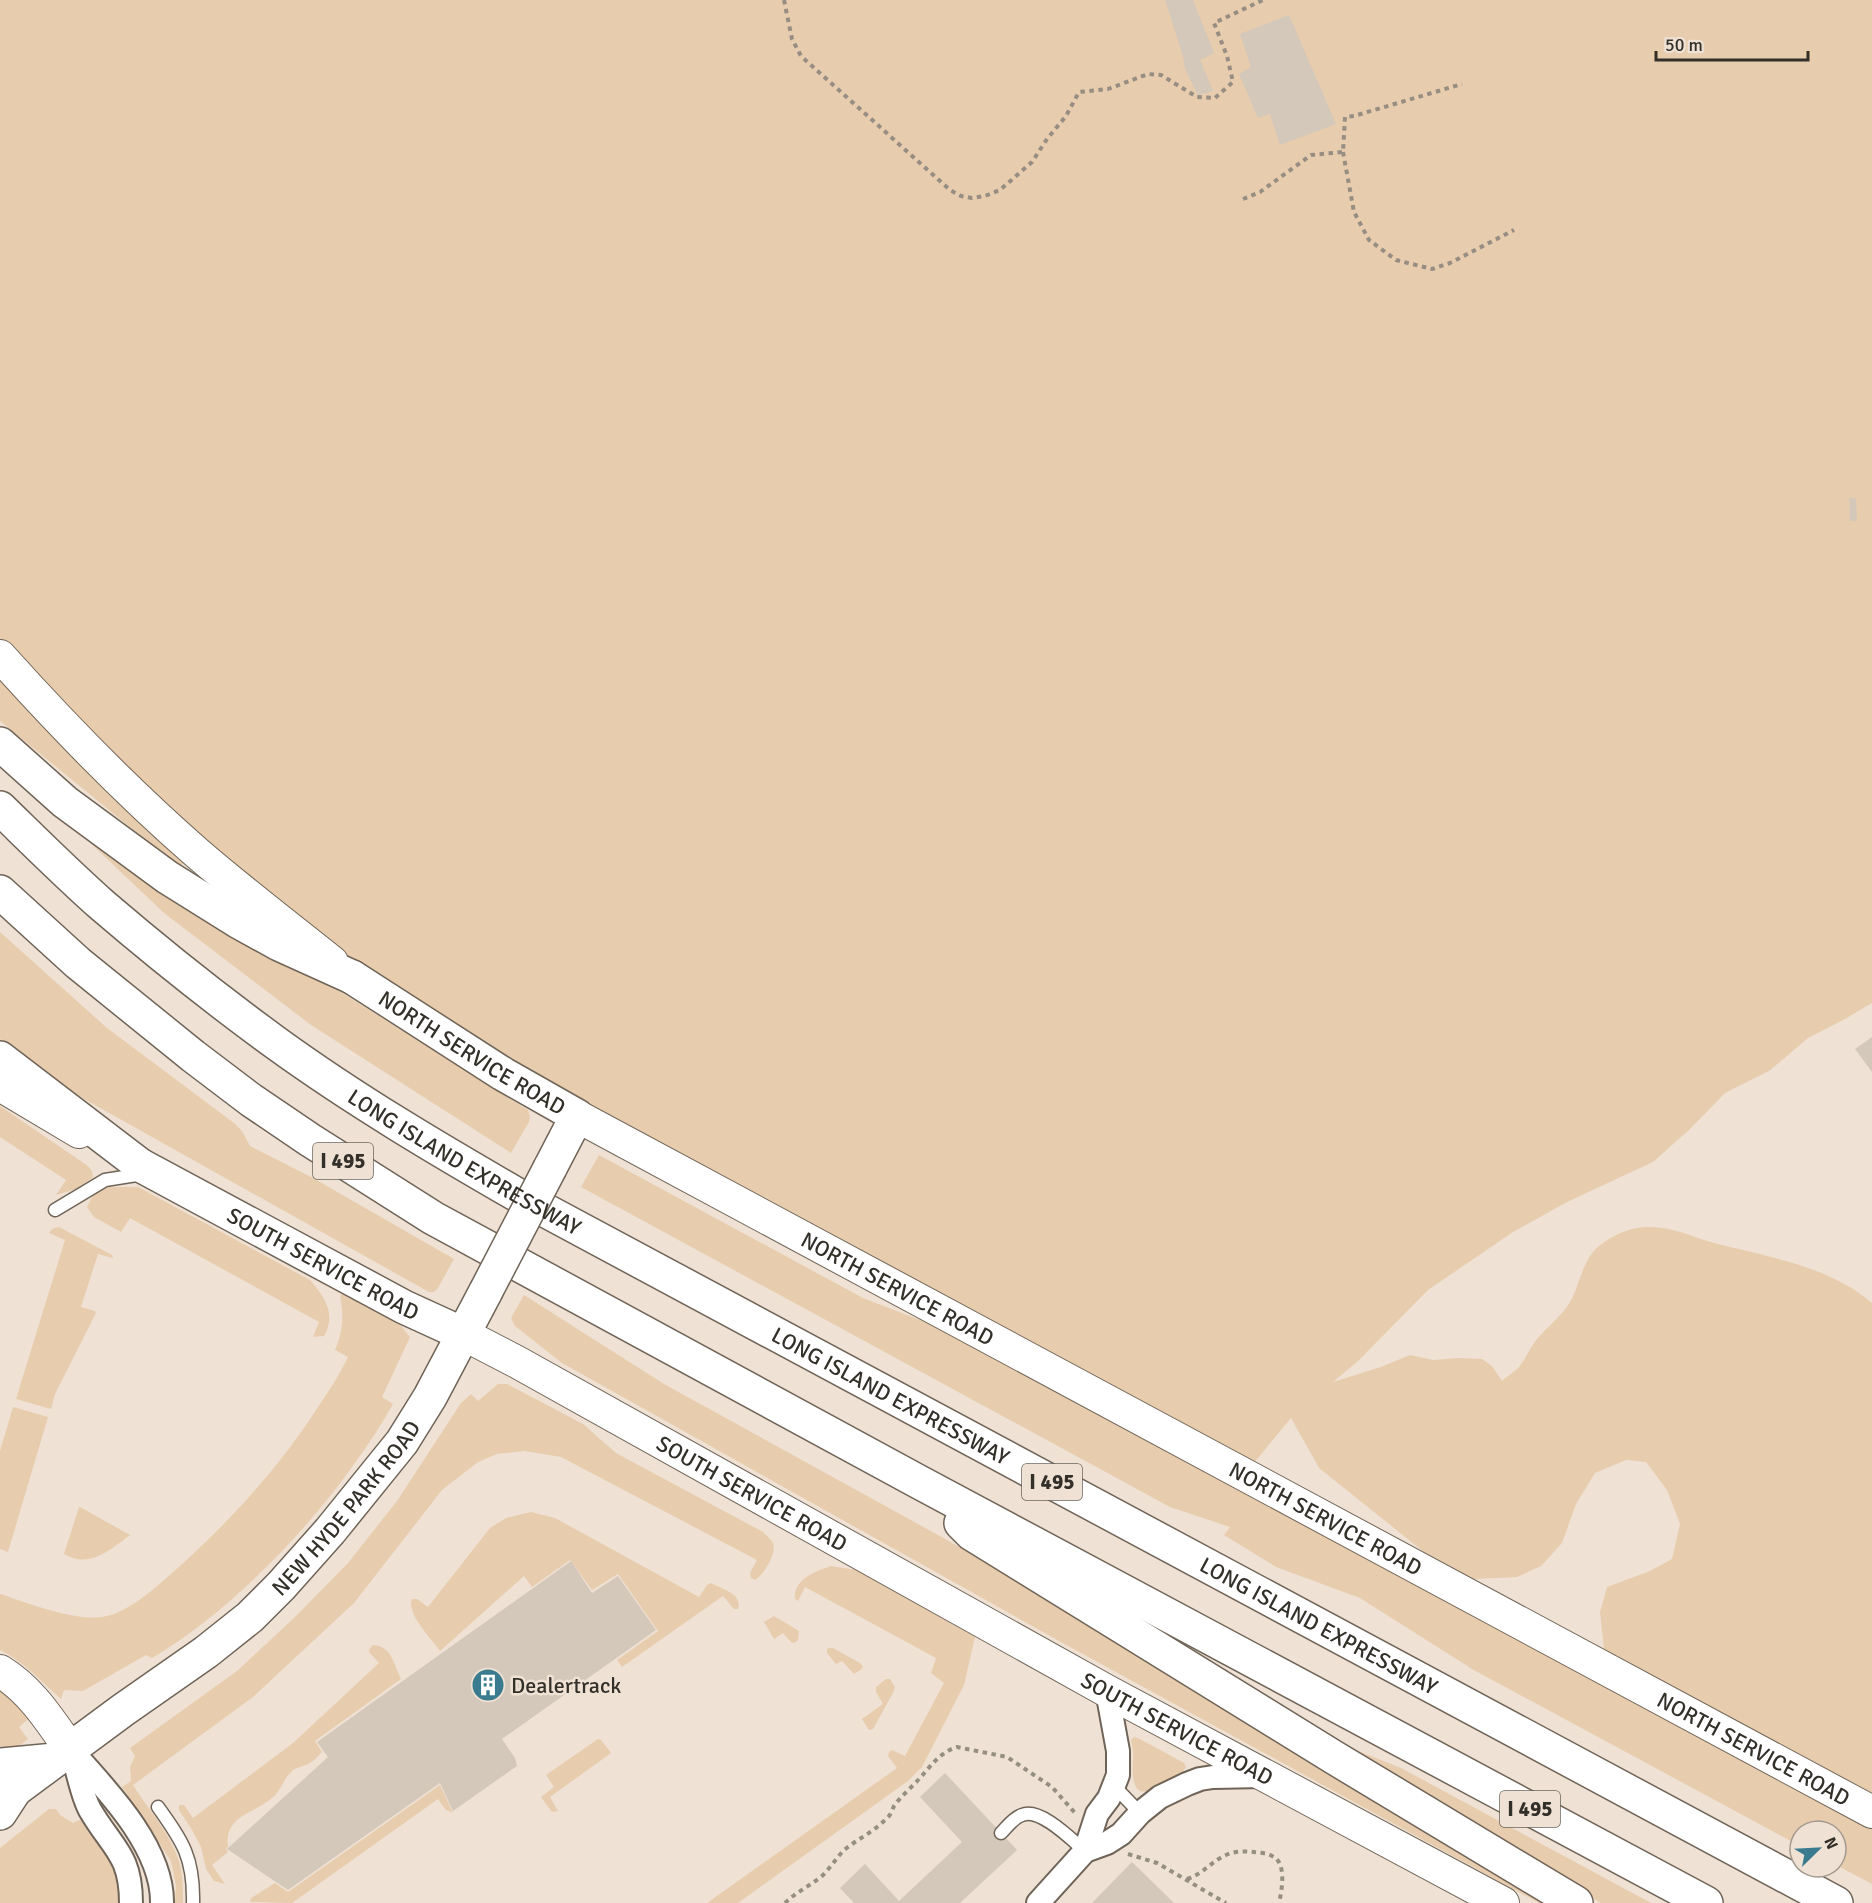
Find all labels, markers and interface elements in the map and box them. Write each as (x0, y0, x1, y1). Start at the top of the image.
scale bar (1656, 24, 1808, 62)
text: 50 m (1665, 34, 1703, 56)
street label: NORTH SERVICE ROAD (373, 985, 570, 1121)
street label: LONG ISLAND EXPRESSWAY (343, 1083, 586, 1241)
road number: I 495 (313, 1143, 373, 1179)
street label: SOUTH SERVICE ROAD (222, 1201, 423, 1326)
street label: NORTH SERVICE ROAD (796, 1226, 998, 1352)
street label: LONG ISLAND EXPRESSWAY (767, 1321, 1014, 1471)
street label: NEW HYDE PARK ROAD (266, 1416, 426, 1601)
street label: SOUTH SERVICE ROAD (652, 1430, 852, 1557)
street label: NORTH SERVICE ROAD (1224, 1456, 1427, 1582)
road number: I 495 (1022, 1464, 1082, 1500)
street label: LONG ISLAND EXPRESSWAY (1195, 1551, 1442, 1701)
street label: SOUTH SERVICE ROAD (1076, 1666, 1278, 1791)
building icon: Dealertrack (470, 1667, 506, 1703)
place label: Dealertrack (511, 1672, 621, 1699)
street label: NORTH SERVICE ROAD (1653, 1686, 1855, 1812)
road number: I 495 (1500, 1791, 1560, 1827)
north arrow (1788, 1819, 1848, 1879)
text: N (1819, 1834, 1842, 1852)

